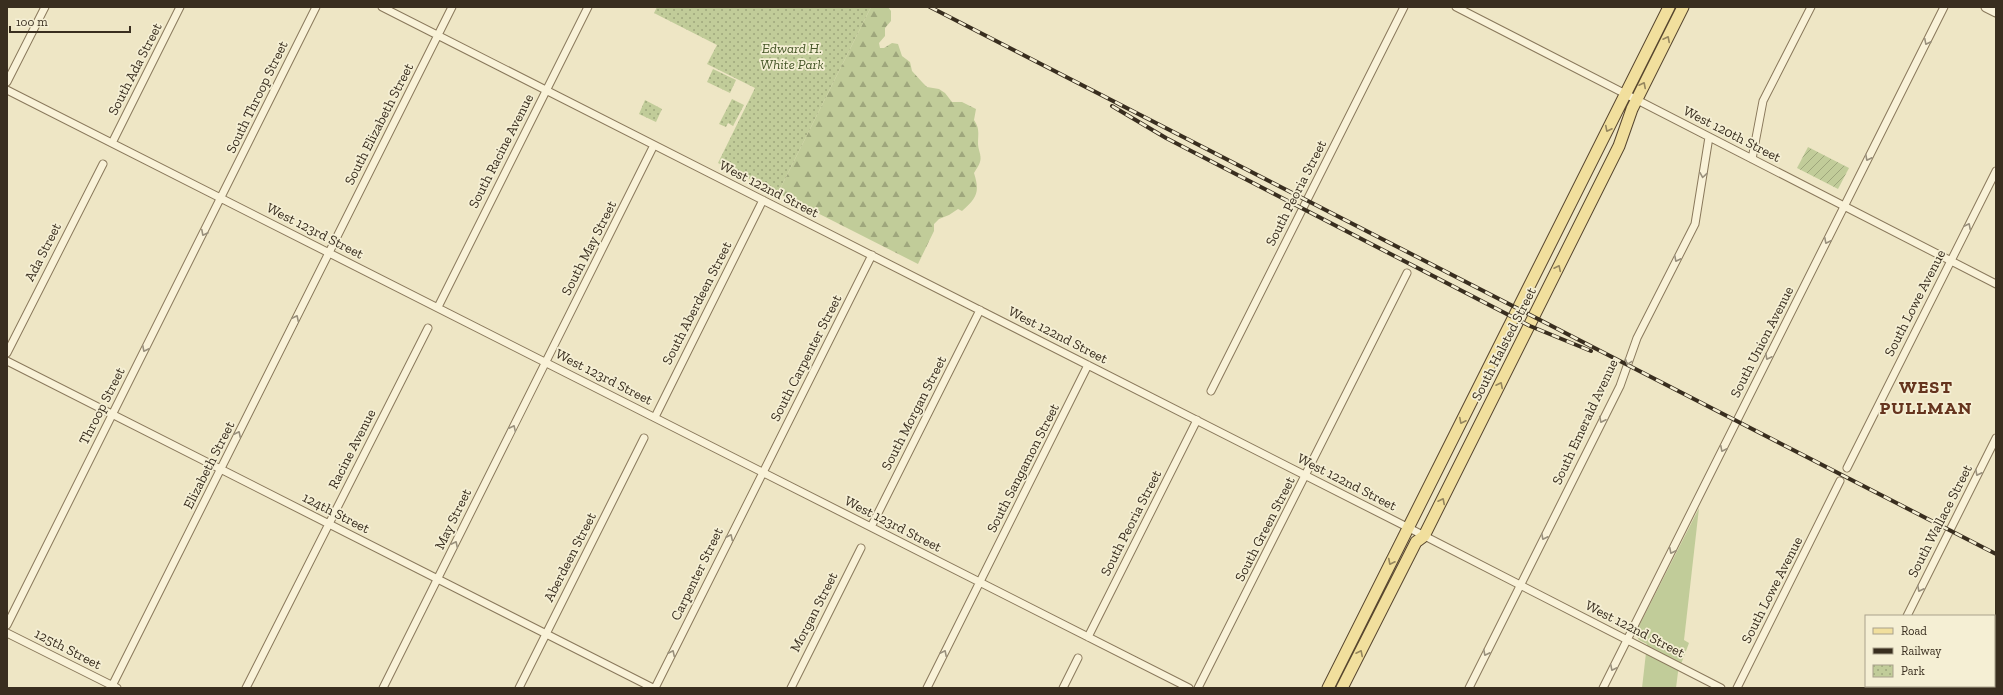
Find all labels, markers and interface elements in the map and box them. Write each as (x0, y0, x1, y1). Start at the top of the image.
scale bar (10, 8, 130, 34)
text: 100 m (16, 15, 48, 29)
street label: South Ada Street (104, 19, 166, 118)
one-way arrow (1662, 36, 1670, 43)
street label: South Throop Street (222, 37, 292, 156)
one-way arrow (1924, 38, 1932, 45)
park label: Edward H. White Park (760, 40, 824, 73)
street label: South Elizabeth Street (341, 59, 418, 188)
one-way arrow (1639, 82, 1646, 90)
street label: South Racine Avenue (465, 91, 537, 211)
street label: West 120th Street (1680, 102, 1784, 166)
one-way arrow (1605, 125, 1613, 132)
street label: South Peoria Street (1262, 136, 1330, 249)
one-way arrow (1865, 154, 1873, 161)
street label: West 122nd Street (717, 157, 822, 222)
one-way arrow (1699, 172, 1707, 178)
street label: South May Street (558, 197, 621, 298)
street label: West 123rd Street (264, 199, 367, 263)
street label: Ada Street (21, 219, 65, 284)
one-way arrow (1963, 223, 1971, 230)
one-way arrow (201, 229, 208, 236)
one-way arrow (1824, 237, 1831, 244)
street label: South Aberdeen Street (659, 238, 736, 367)
street label: South Lowe Avenue (1881, 246, 1949, 359)
one-way arrow (1674, 255, 1682, 262)
one-way arrow (1553, 265, 1561, 273)
street label: South Union Avenue (1727, 283, 1798, 400)
street label: South Halsted Street (1468, 284, 1540, 404)
street label: South Carpenter Street (767, 291, 846, 424)
street label: West 122nd Street (1006, 303, 1111, 368)
one-way arrow (291, 315, 299, 322)
one-way arrow (142, 345, 150, 352)
street label: West 123rd Street (553, 345, 656, 409)
street label: South Morgan Street (878, 352, 951, 473)
one-way arrow (1766, 353, 1773, 361)
street label: South Emerald Avenue (1548, 356, 1622, 488)
one-way arrow (1625, 358, 1633, 365)
street label: Throop Street (75, 364, 129, 448)
district label: WEST PULLMAN (1879, 376, 1973, 419)
one-way arrow (1495, 381, 1503, 389)
street label: South Sangamon Street (983, 400, 1063, 535)
street label: Racine Avenue (325, 406, 380, 492)
one-way arrow (1460, 416, 1467, 424)
one-way arrow (1600, 416, 1607, 424)
street label: Elizabeth Street (180, 418, 239, 512)
one-way arrow (508, 424, 516, 432)
one-way arrow (233, 431, 241, 439)
one-way arrow (1720, 444, 1728, 452)
street label: West 122nd Street (1295, 450, 1400, 515)
street label: South Wallace Street (1904, 461, 1976, 580)
street label: South Peoria Street (1097, 466, 1165, 579)
one-way arrow (1976, 469, 1983, 476)
street label: South Green Street (1231, 473, 1299, 584)
street label: May Street (431, 485, 475, 552)
street label: 124th Street (300, 489, 373, 538)
street label: West 123rd Street (842, 492, 945, 556)
one-way arrow (1437, 497, 1444, 505)
street label: Aberdeen Street (540, 509, 600, 604)
street label: Carpenter Street (667, 524, 727, 623)
one-way arrow (1541, 532, 1549, 540)
one-way arrow (725, 533, 733, 541)
street label: South Lowe Avenue (1738, 533, 1806, 646)
one-way arrow (450, 541, 458, 548)
one-way arrow (1669, 547, 1676, 555)
one-way arrow (1388, 558, 1396, 566)
street label: Morgan Street (787, 568, 842, 655)
one-way arrow (1917, 585, 1925, 593)
street label: West 122nd Street (1583, 597, 1688, 662)
legend (1865, 615, 1995, 687)
text: Road (1901, 624, 1927, 638)
street label: 125th Street (32, 625, 105, 673)
text: Railway (1901, 644, 1942, 658)
one-way arrow (1483, 649, 1491, 656)
one-way arrow (667, 650, 675, 657)
one-way arrow (940, 650, 947, 657)
one-way arrow (1355, 650, 1363, 657)
one-way arrow (1611, 663, 1618, 671)
text: Park (1901, 664, 1926, 678)

